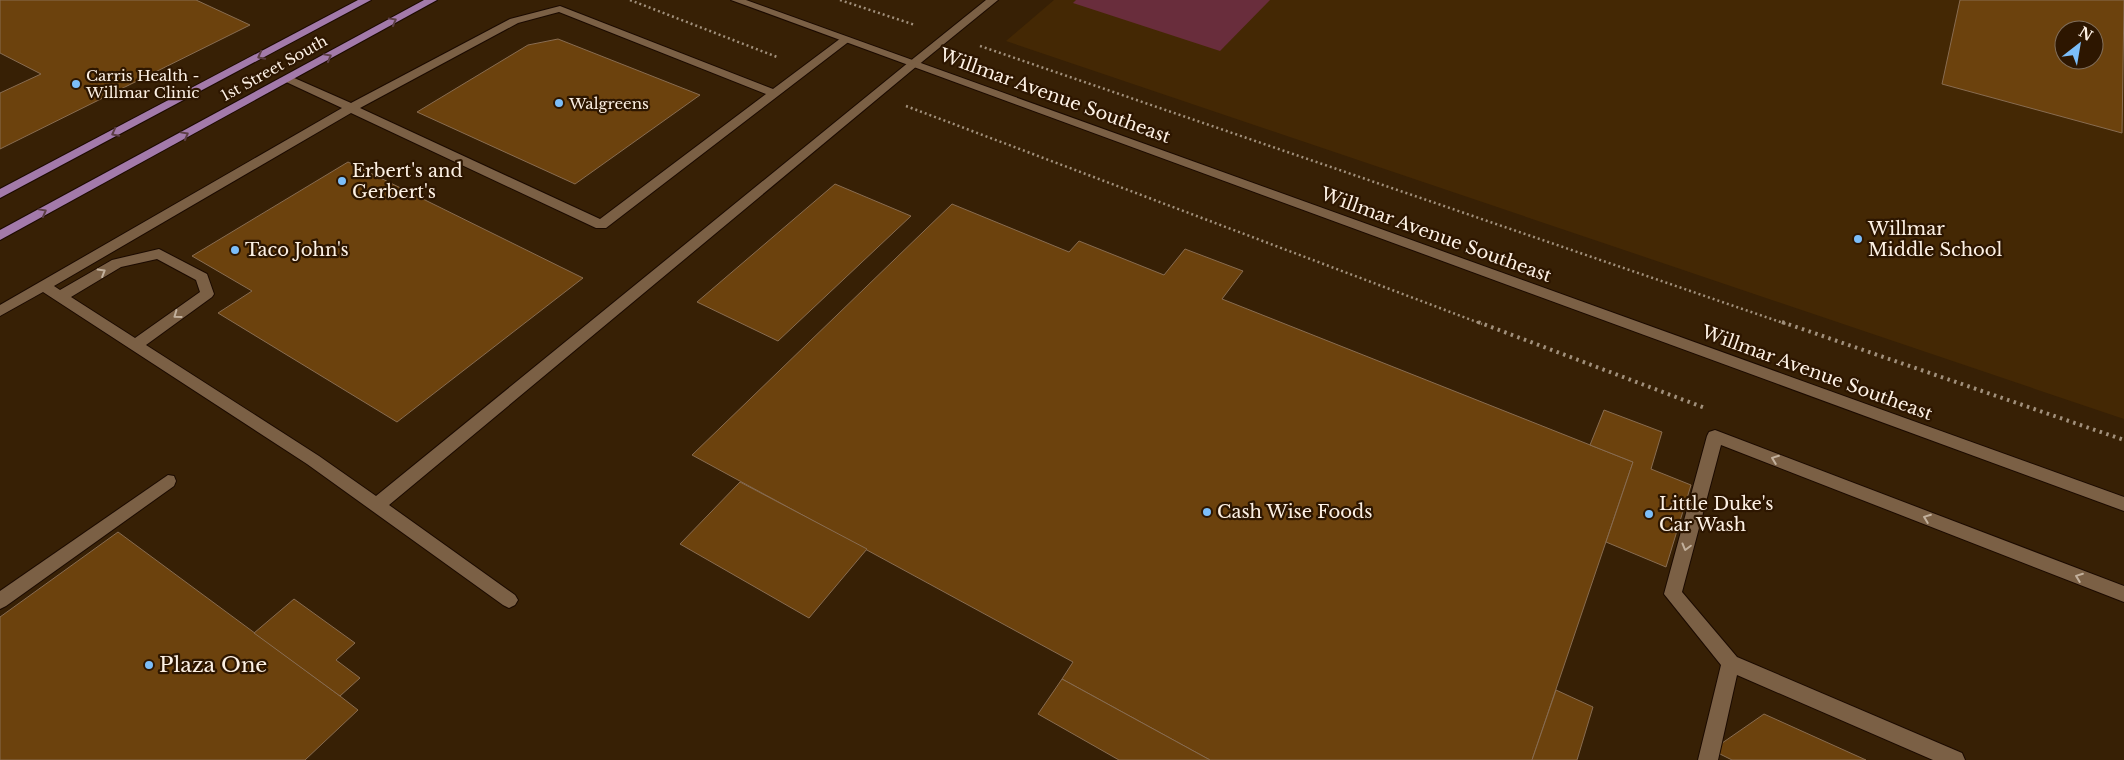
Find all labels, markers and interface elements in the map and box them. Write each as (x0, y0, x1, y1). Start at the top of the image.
one-way arrow (388, 18, 397, 28)
north arrow (2054, 20, 2104, 70)
text: N (2075, 23, 2096, 45)
street label: 1st Street South (218, 31, 330, 105)
street label: Willmar Avenue Southeast (936, 44, 1174, 148)
one-way arrow (258, 49, 267, 59)
one-way arrow (323, 53, 332, 63)
place label: Carris Health - Willmar Clinic (85, 66, 199, 102)
marker: Carris Health - Willmar Clinic (70, 78, 82, 90)
place label: Walgreens (568, 94, 649, 113)
marker: Walgreens (553, 97, 565, 109)
one-way arrow (111, 127, 120, 137)
one-way arrow (180, 131, 189, 141)
place label: Erbert's and Gerbert's (352, 160, 463, 203)
marker: Erbert's and Gerbert's (336, 175, 348, 187)
street label: Willmar Avenue Southeast (1317, 183, 1555, 287)
one-way arrow (37, 209, 46, 219)
place label: Willmar Middle School (1867, 218, 2003, 261)
marker: Willmar Middle School (1852, 233, 1864, 245)
place label: Taco John's (245, 239, 349, 261)
marker: Taco John's (229, 244, 241, 256)
one-way arrow (97, 269, 106, 279)
one-way arrow (174, 310, 183, 318)
street label: Willmar Avenue Southeast (1698, 321, 1936, 425)
one-way arrow (1772, 455, 1780, 465)
place label: Little Duke's Car Wash (1659, 493, 1773, 536)
place label: Cash Wise Foods (1217, 501, 1372, 523)
marker: Cash Wise Foods (1201, 506, 1213, 518)
marker: Little Duke's Car Wash (1643, 508, 1655, 520)
one-way arrow (1923, 514, 1932, 524)
one-way arrow (1681, 543, 1691, 551)
one-way arrow (2075, 572, 2083, 582)
place label: Plaza One (159, 652, 267, 678)
marker: Plaza One (143, 659, 155, 671)

